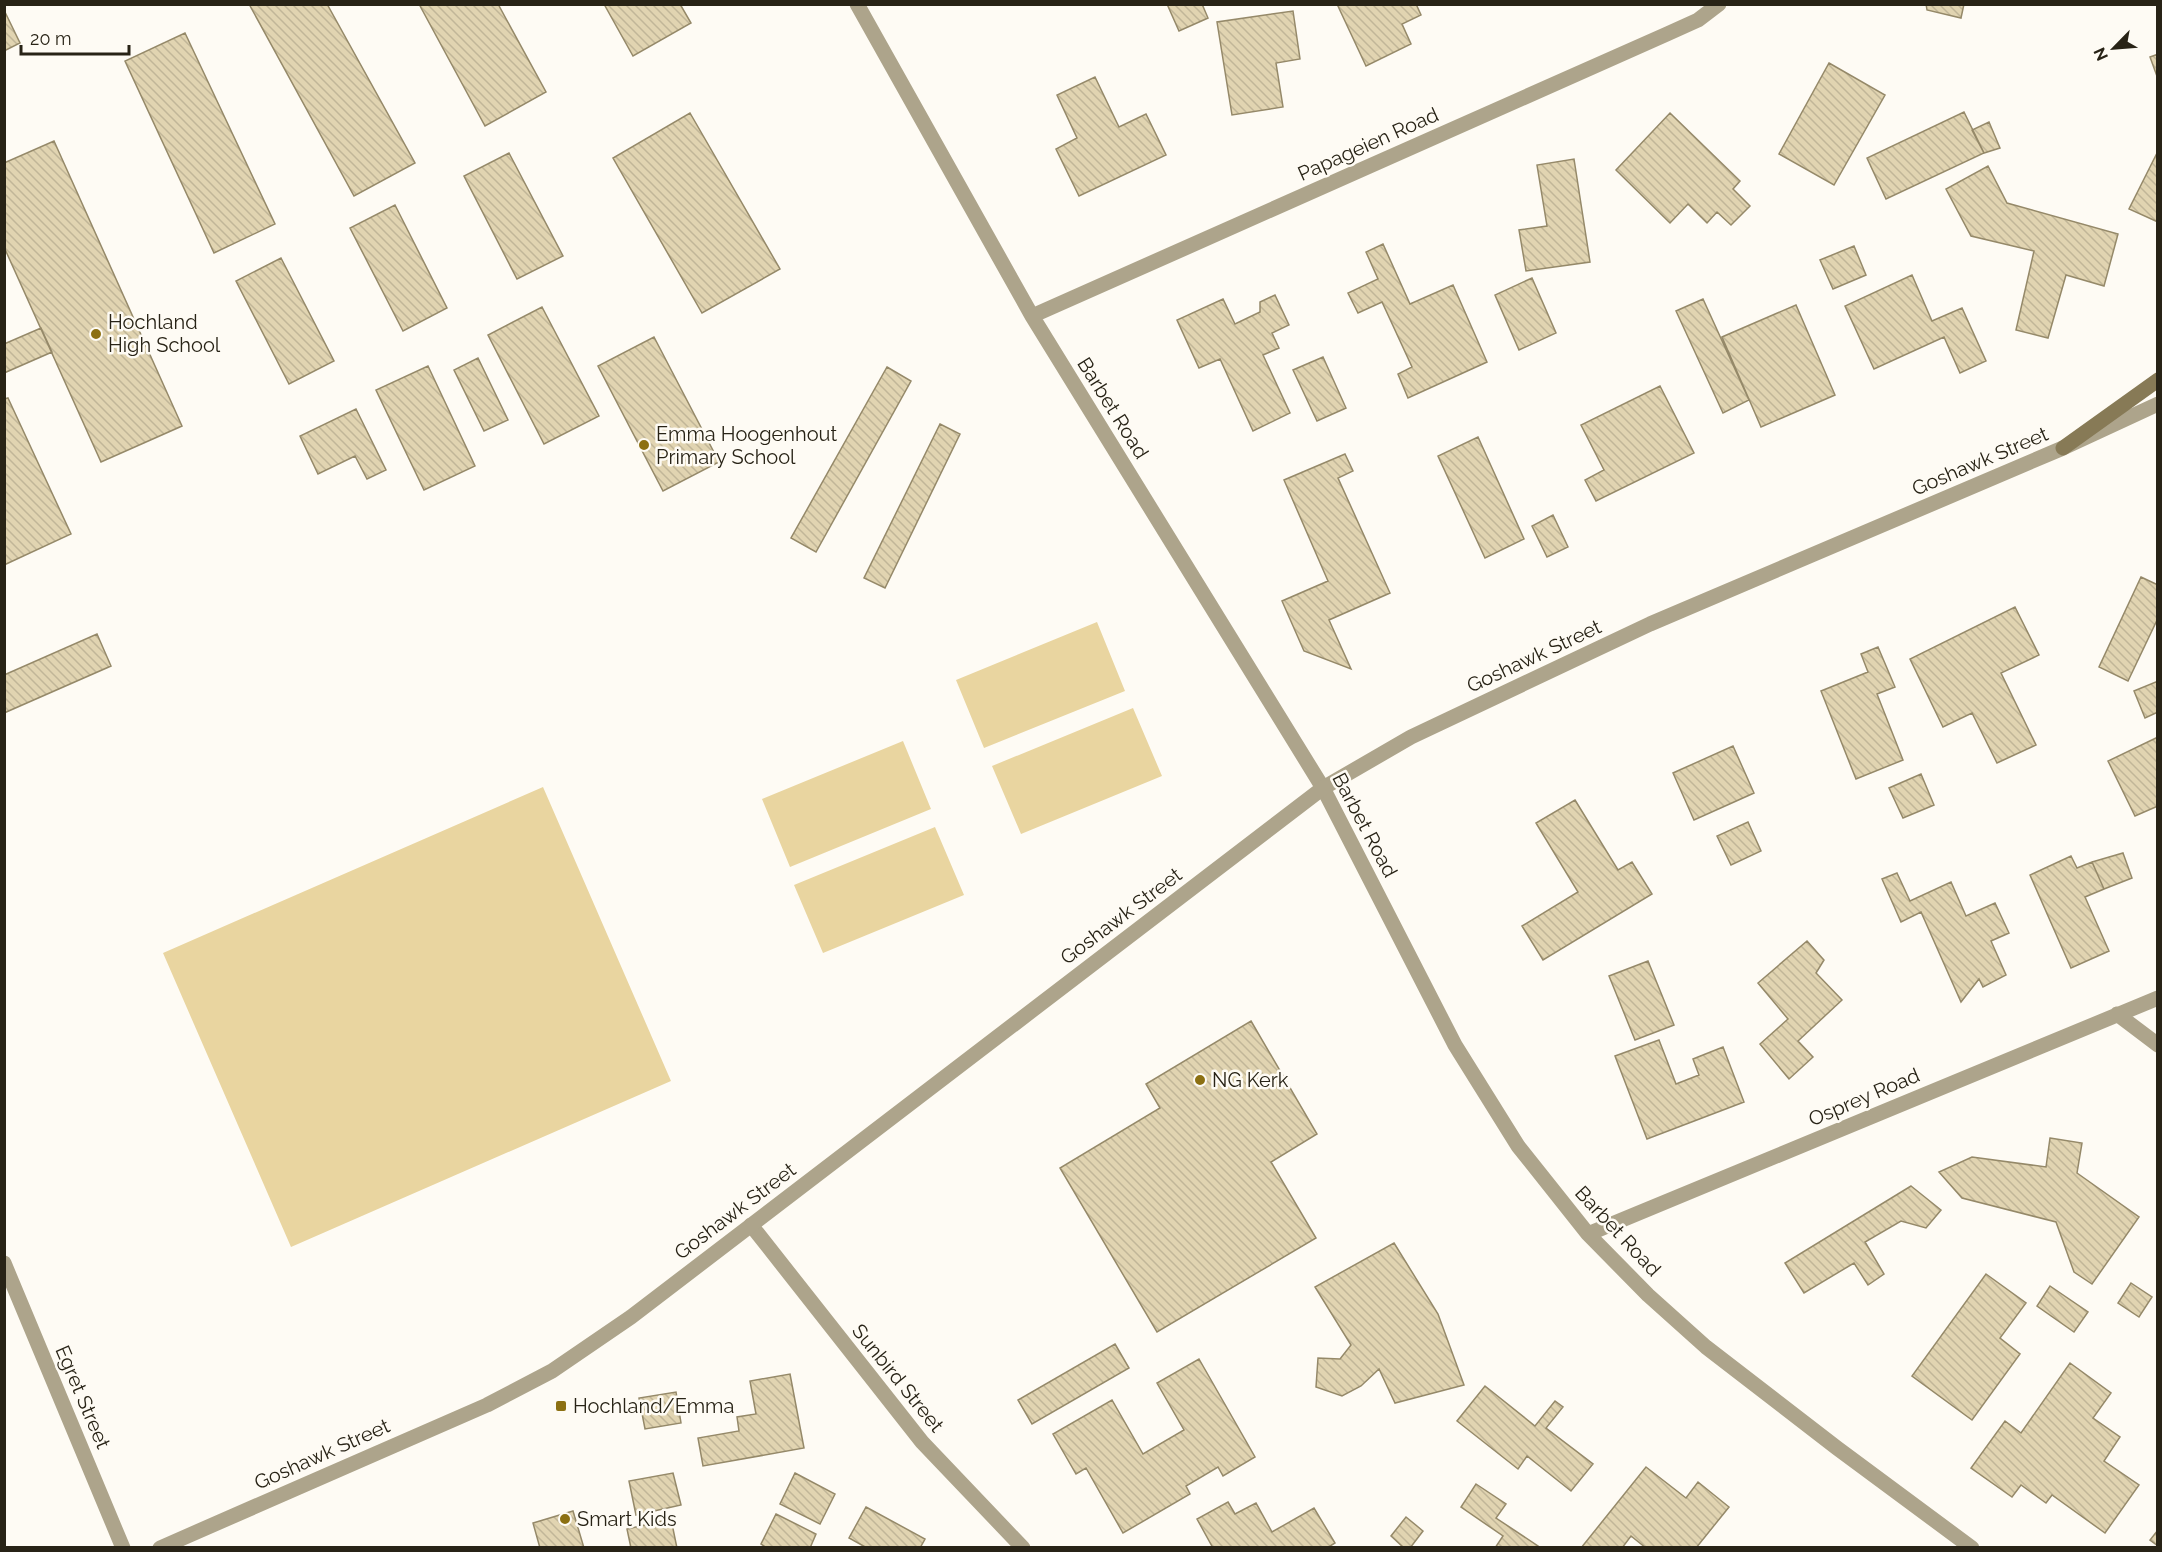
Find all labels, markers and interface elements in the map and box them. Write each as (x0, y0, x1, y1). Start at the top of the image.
scale bar (21, 18, 129, 56)
north arrow (2084, 18, 2144, 78)
text: 20 m (30, 28, 72, 49)
text: N (2090, 45, 2112, 64)
street label: Papageien Road (1294, 102, 1442, 186)
place label: Hochland High School (108, 310, 221, 357)
marker: Hochland High School (89, 327, 103, 341)
street label: Barbet Road (1072, 353, 1154, 463)
street label: Goshawk Street (1908, 421, 2052, 500)
place label: Emma Hoogenhout Primary School (656, 422, 837, 469)
marker: Emma Hoogenhout Primary School (637, 438, 651, 452)
street label: Goshawk Street (1463, 614, 1605, 698)
street label: Barbet Road (1327, 769, 1403, 881)
street label: Goshawk Street (1056, 862, 1187, 969)
street label: Osprey Road (1805, 1063, 1923, 1131)
place label: NG Kerk (1212, 1068, 1289, 1092)
marker: NG Kerk (1193, 1073, 1207, 1087)
street label: Goshawk Street (670, 1157, 801, 1264)
street label: Barbet Road (1570, 1181, 1666, 1281)
street label: Sunbird Street (847, 1319, 949, 1437)
street label: Egret Street (50, 1342, 116, 1453)
place label: Hochland/Emma (573, 1394, 734, 1418)
marker: Hochland/Emma (554, 1399, 568, 1413)
street label: Goshawk Street (251, 1413, 394, 1495)
place label: Smart Kids (577, 1507, 677, 1531)
marker: Smart Kids (558, 1512, 572, 1526)

